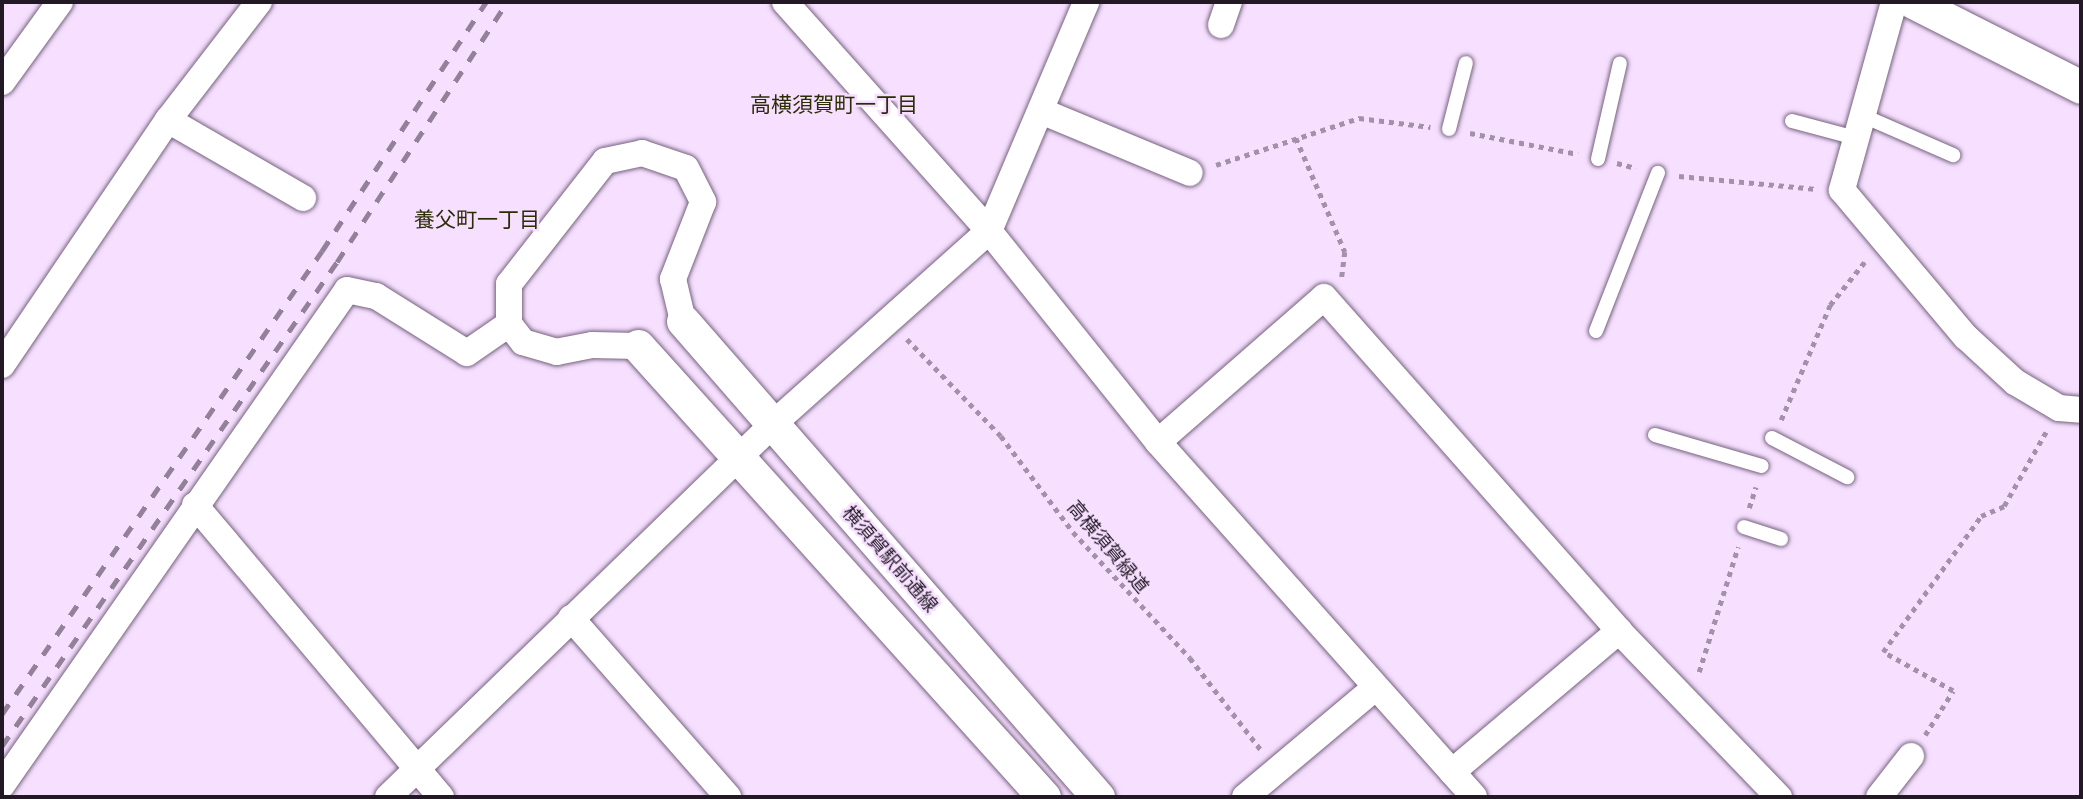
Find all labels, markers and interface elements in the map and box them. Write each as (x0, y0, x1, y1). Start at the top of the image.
district label: 高横須賀町一丁目 (750, 92, 918, 118)
district label: 養父町一丁目 (414, 207, 540, 233)
street label: 高横須賀緑道 (1063, 496, 1153, 598)
street label: 横須賀駅前通線 (838, 501, 942, 617)

